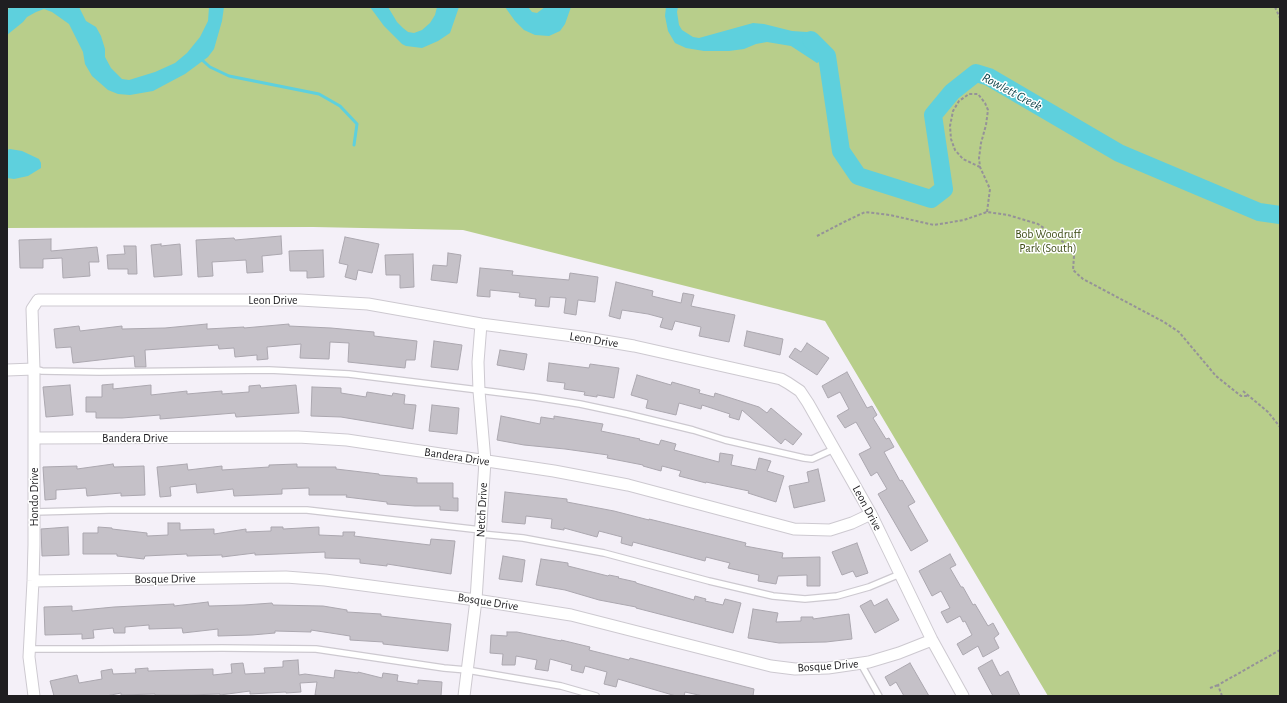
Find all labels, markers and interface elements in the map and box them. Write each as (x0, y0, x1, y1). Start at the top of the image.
water label: Rowlett Creek (979, 70, 1045, 114)
park label: Bob Woodruff Park (South) (1015, 227, 1081, 255)
street label: Leon Drive (248, 293, 298, 307)
street label: Leon Drive (569, 329, 619, 351)
street label: Bandera Drive (102, 431, 168, 445)
street label: Bandera Drive (423, 445, 491, 469)
street label: Hondo Drive (27, 468, 41, 526)
street label: Netch Drive (473, 482, 491, 538)
street label: Leon Drive (849, 483, 885, 533)
street label: Bosque Drive (134, 571, 196, 587)
street label: Bosque Drive (457, 590, 519, 614)
street label: Bosque Drive (797, 657, 859, 675)

